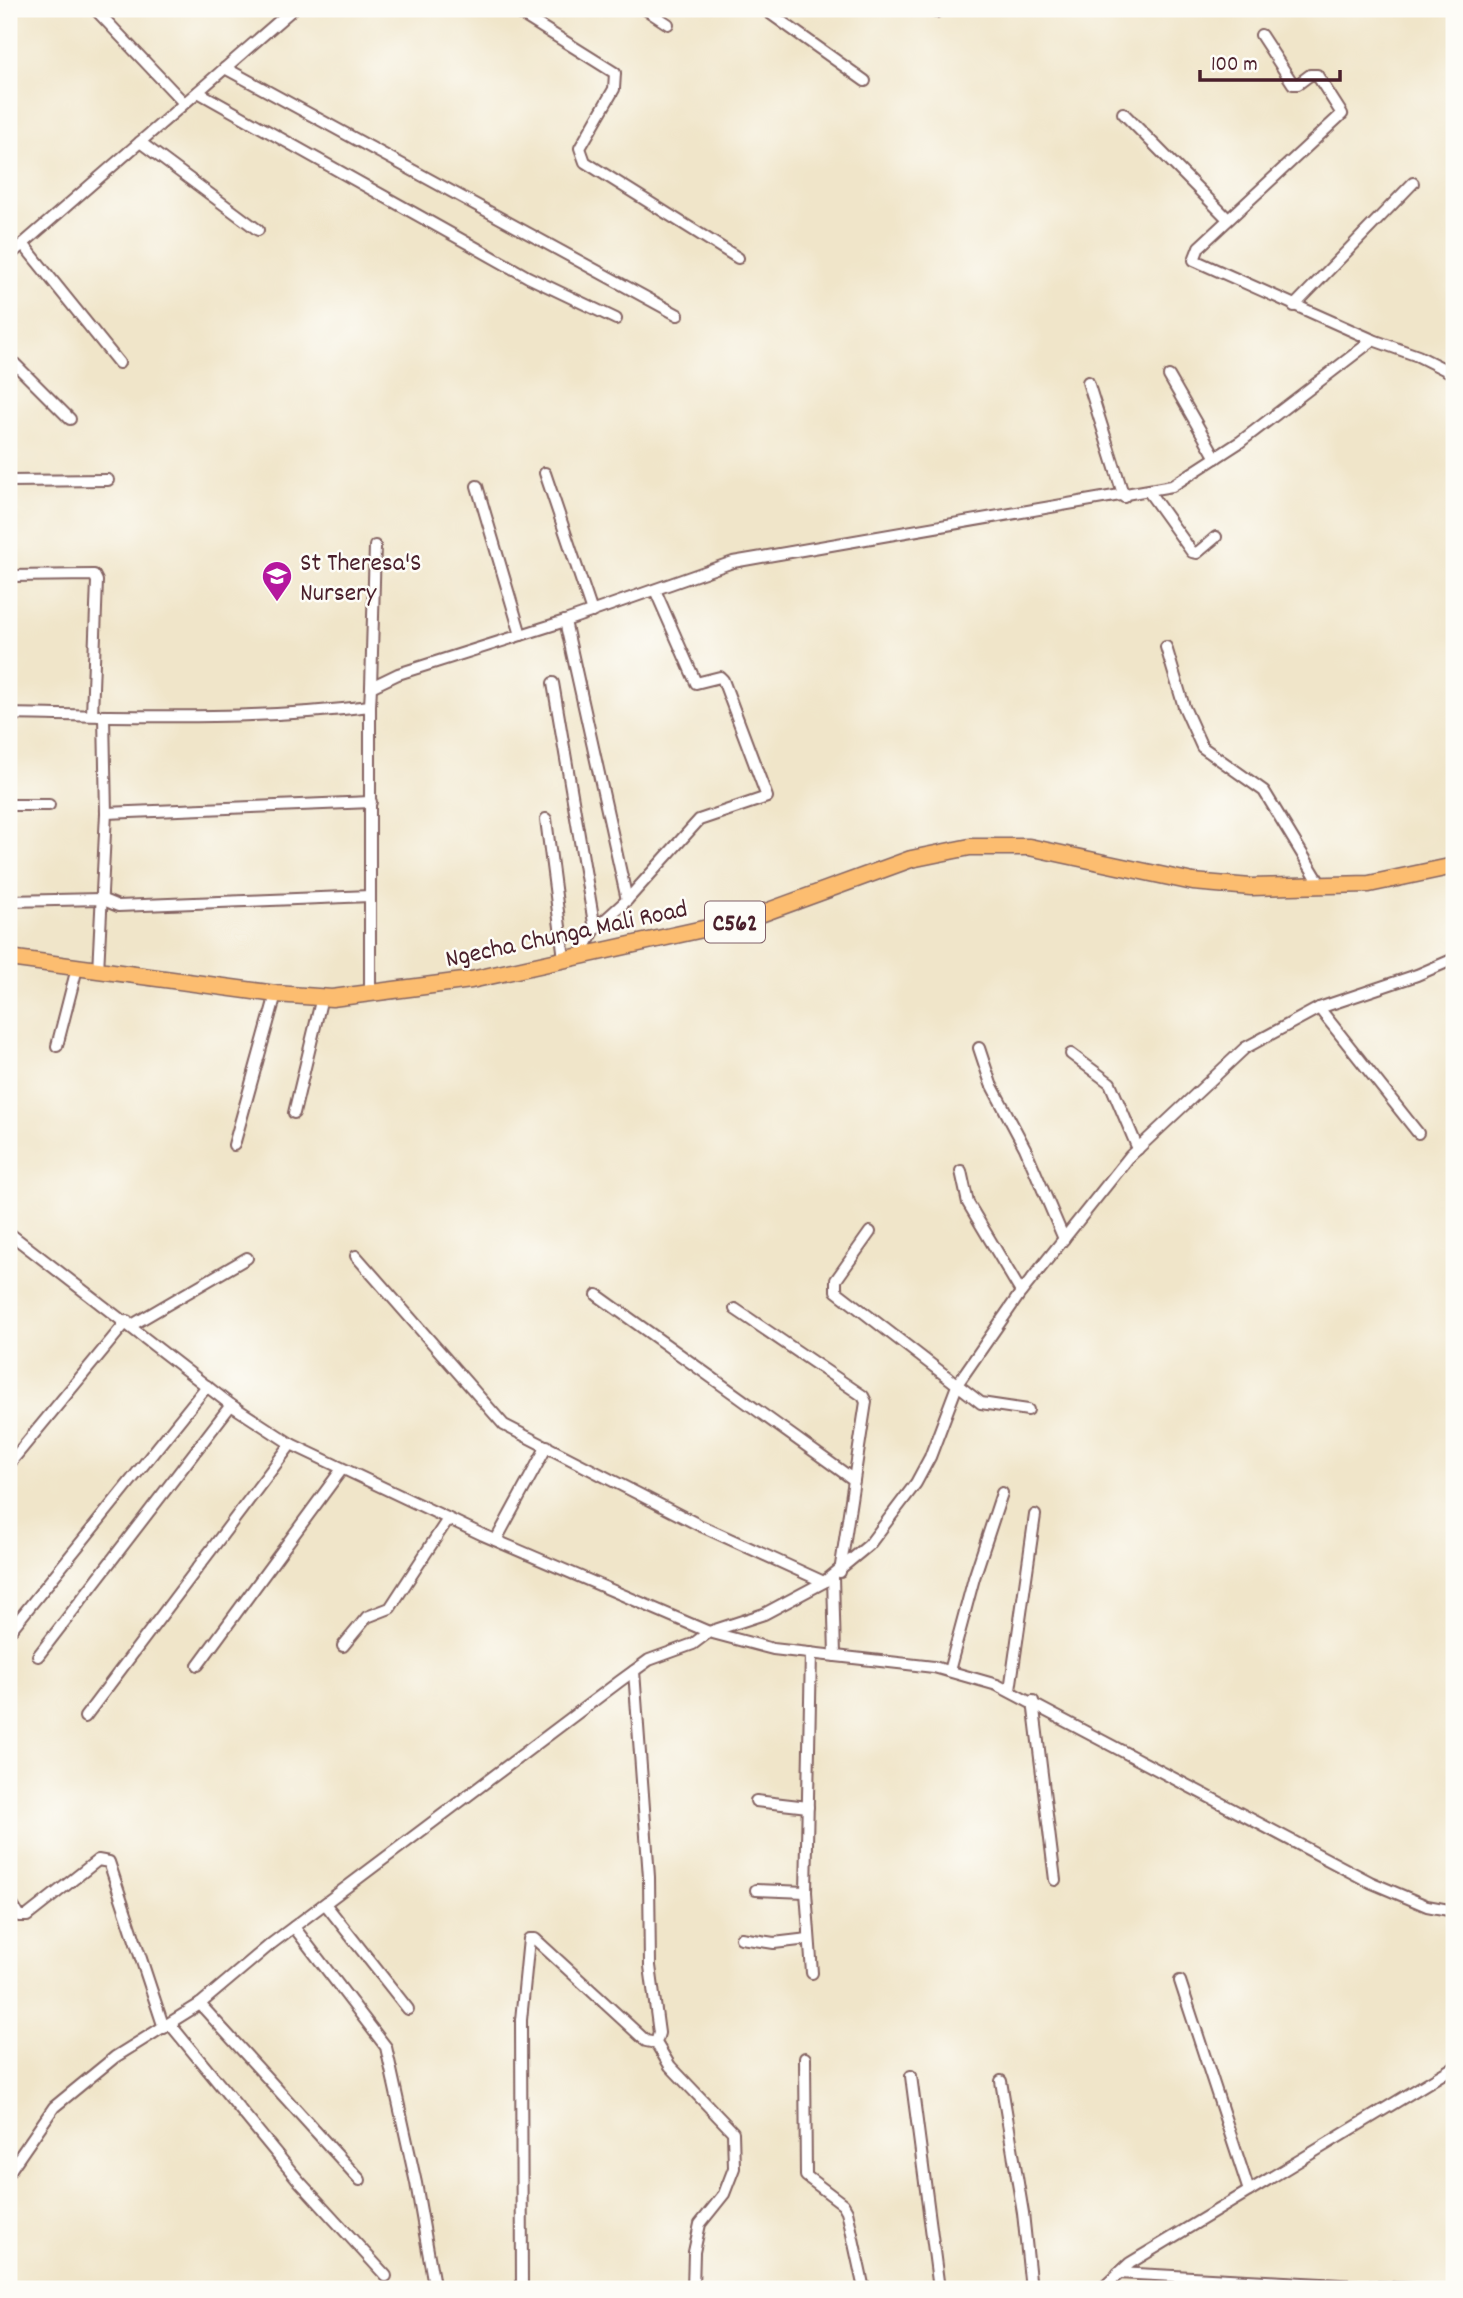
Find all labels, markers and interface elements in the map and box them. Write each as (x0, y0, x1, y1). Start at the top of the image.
scale bar (1200, 38, 1340, 82)
text: 100 m (1211, 51, 1258, 81)
place label: St Theresa'S Nursery (300, 546, 422, 613)
school or university icon: St Theresa'S Nursery (260, 559, 294, 603)
street label: Ngecha Chunga Mali Road (442, 892, 691, 979)
road number: C562 (705, 902, 765, 942)

